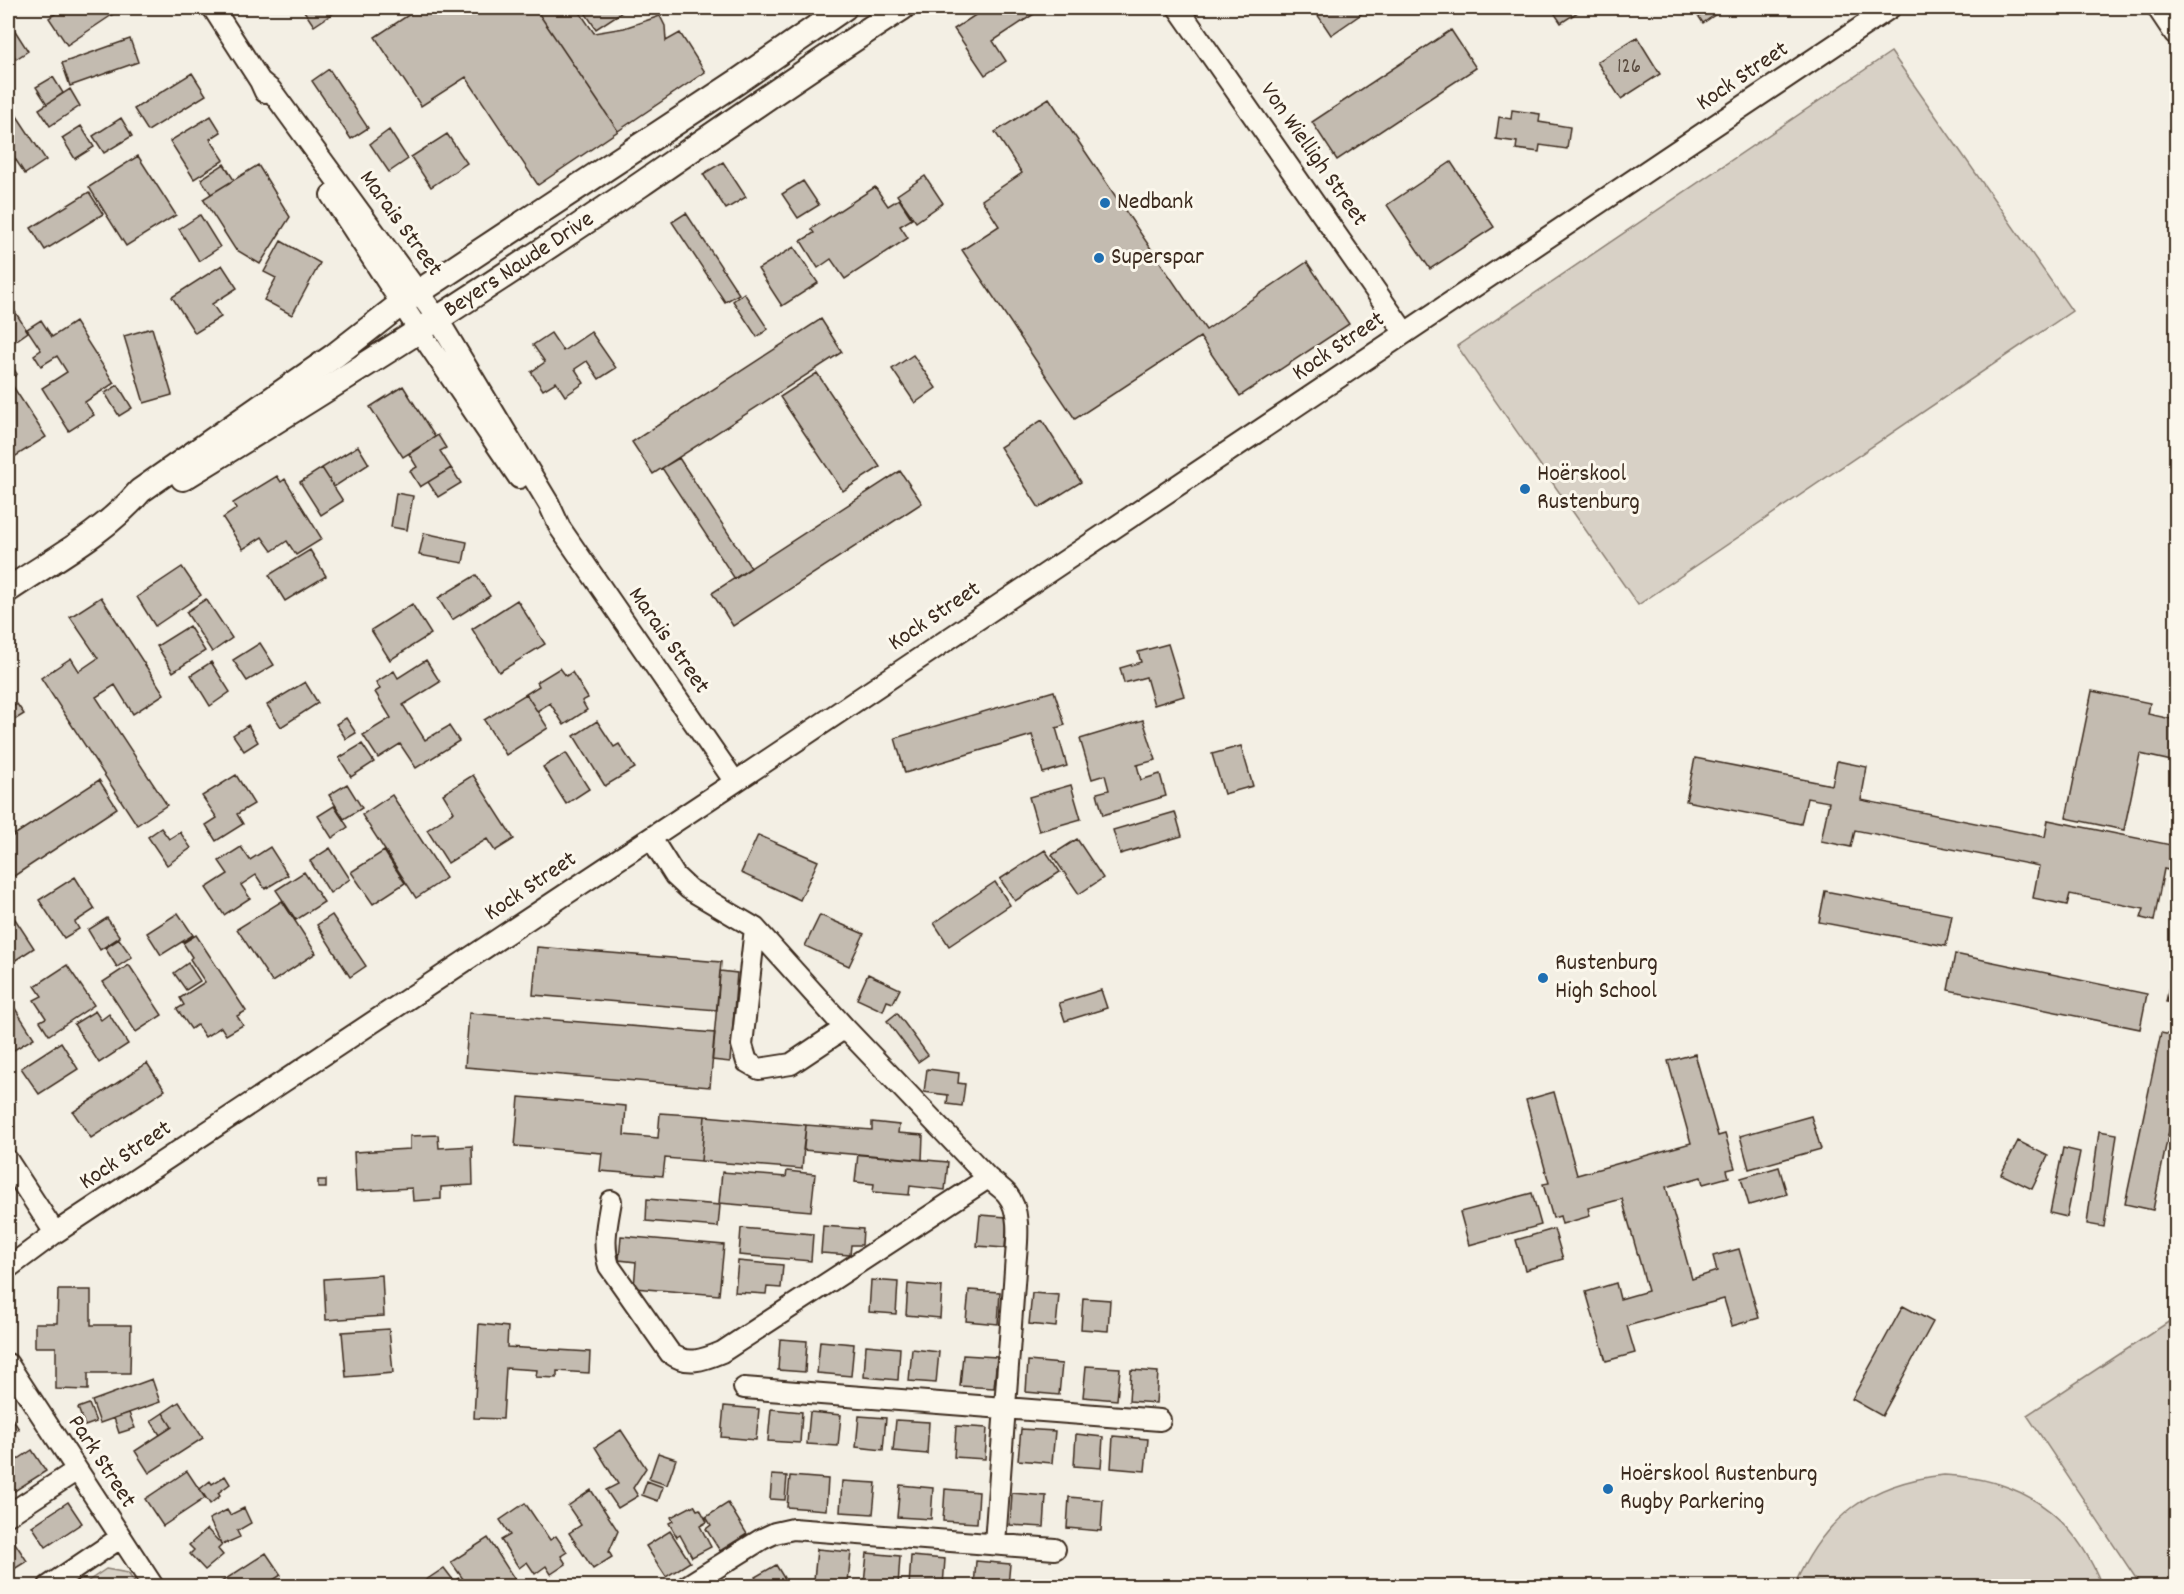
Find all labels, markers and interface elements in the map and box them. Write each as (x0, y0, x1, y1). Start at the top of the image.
street label: Kock Street (1690, 33, 1796, 120)
house number: 126 (1617, 53, 1641, 83)
street label: Von Wielligh Street (1251, 76, 1375, 234)
street label: Marais Street (350, 164, 450, 284)
place label: Nedbank (1117, 186, 1193, 220)
marker: Nedbank (1098, 196, 1112, 210)
street label: Beyers Naude Drive (437, 203, 601, 327)
place label: Superspar (1111, 241, 1204, 275)
marker: Superspar (1092, 251, 1106, 265)
street label: Kock Street (1286, 303, 1392, 390)
place label: Hoërskool Rustenburg (1537, 458, 1640, 520)
marker: Hoërskool Rustenburg (1518, 482, 1532, 496)
street label: Kock Street (882, 573, 988, 660)
street label: Marais Street (619, 581, 718, 702)
street label: Kock Street (478, 843, 584, 930)
place label: Rustenburg High School (1555, 947, 1658, 1009)
marker: Rustenburg High School (1536, 971, 1550, 985)
street label: Kock Street (73, 1112, 179, 1199)
street label: Park Street (58, 1409, 144, 1515)
place label: Hoërskool Rustenburg Rugby Parkering (1620, 1458, 1818, 1520)
marker: Hoërskool Rustenburg Rugby Parkering (1601, 1482, 1615, 1496)

